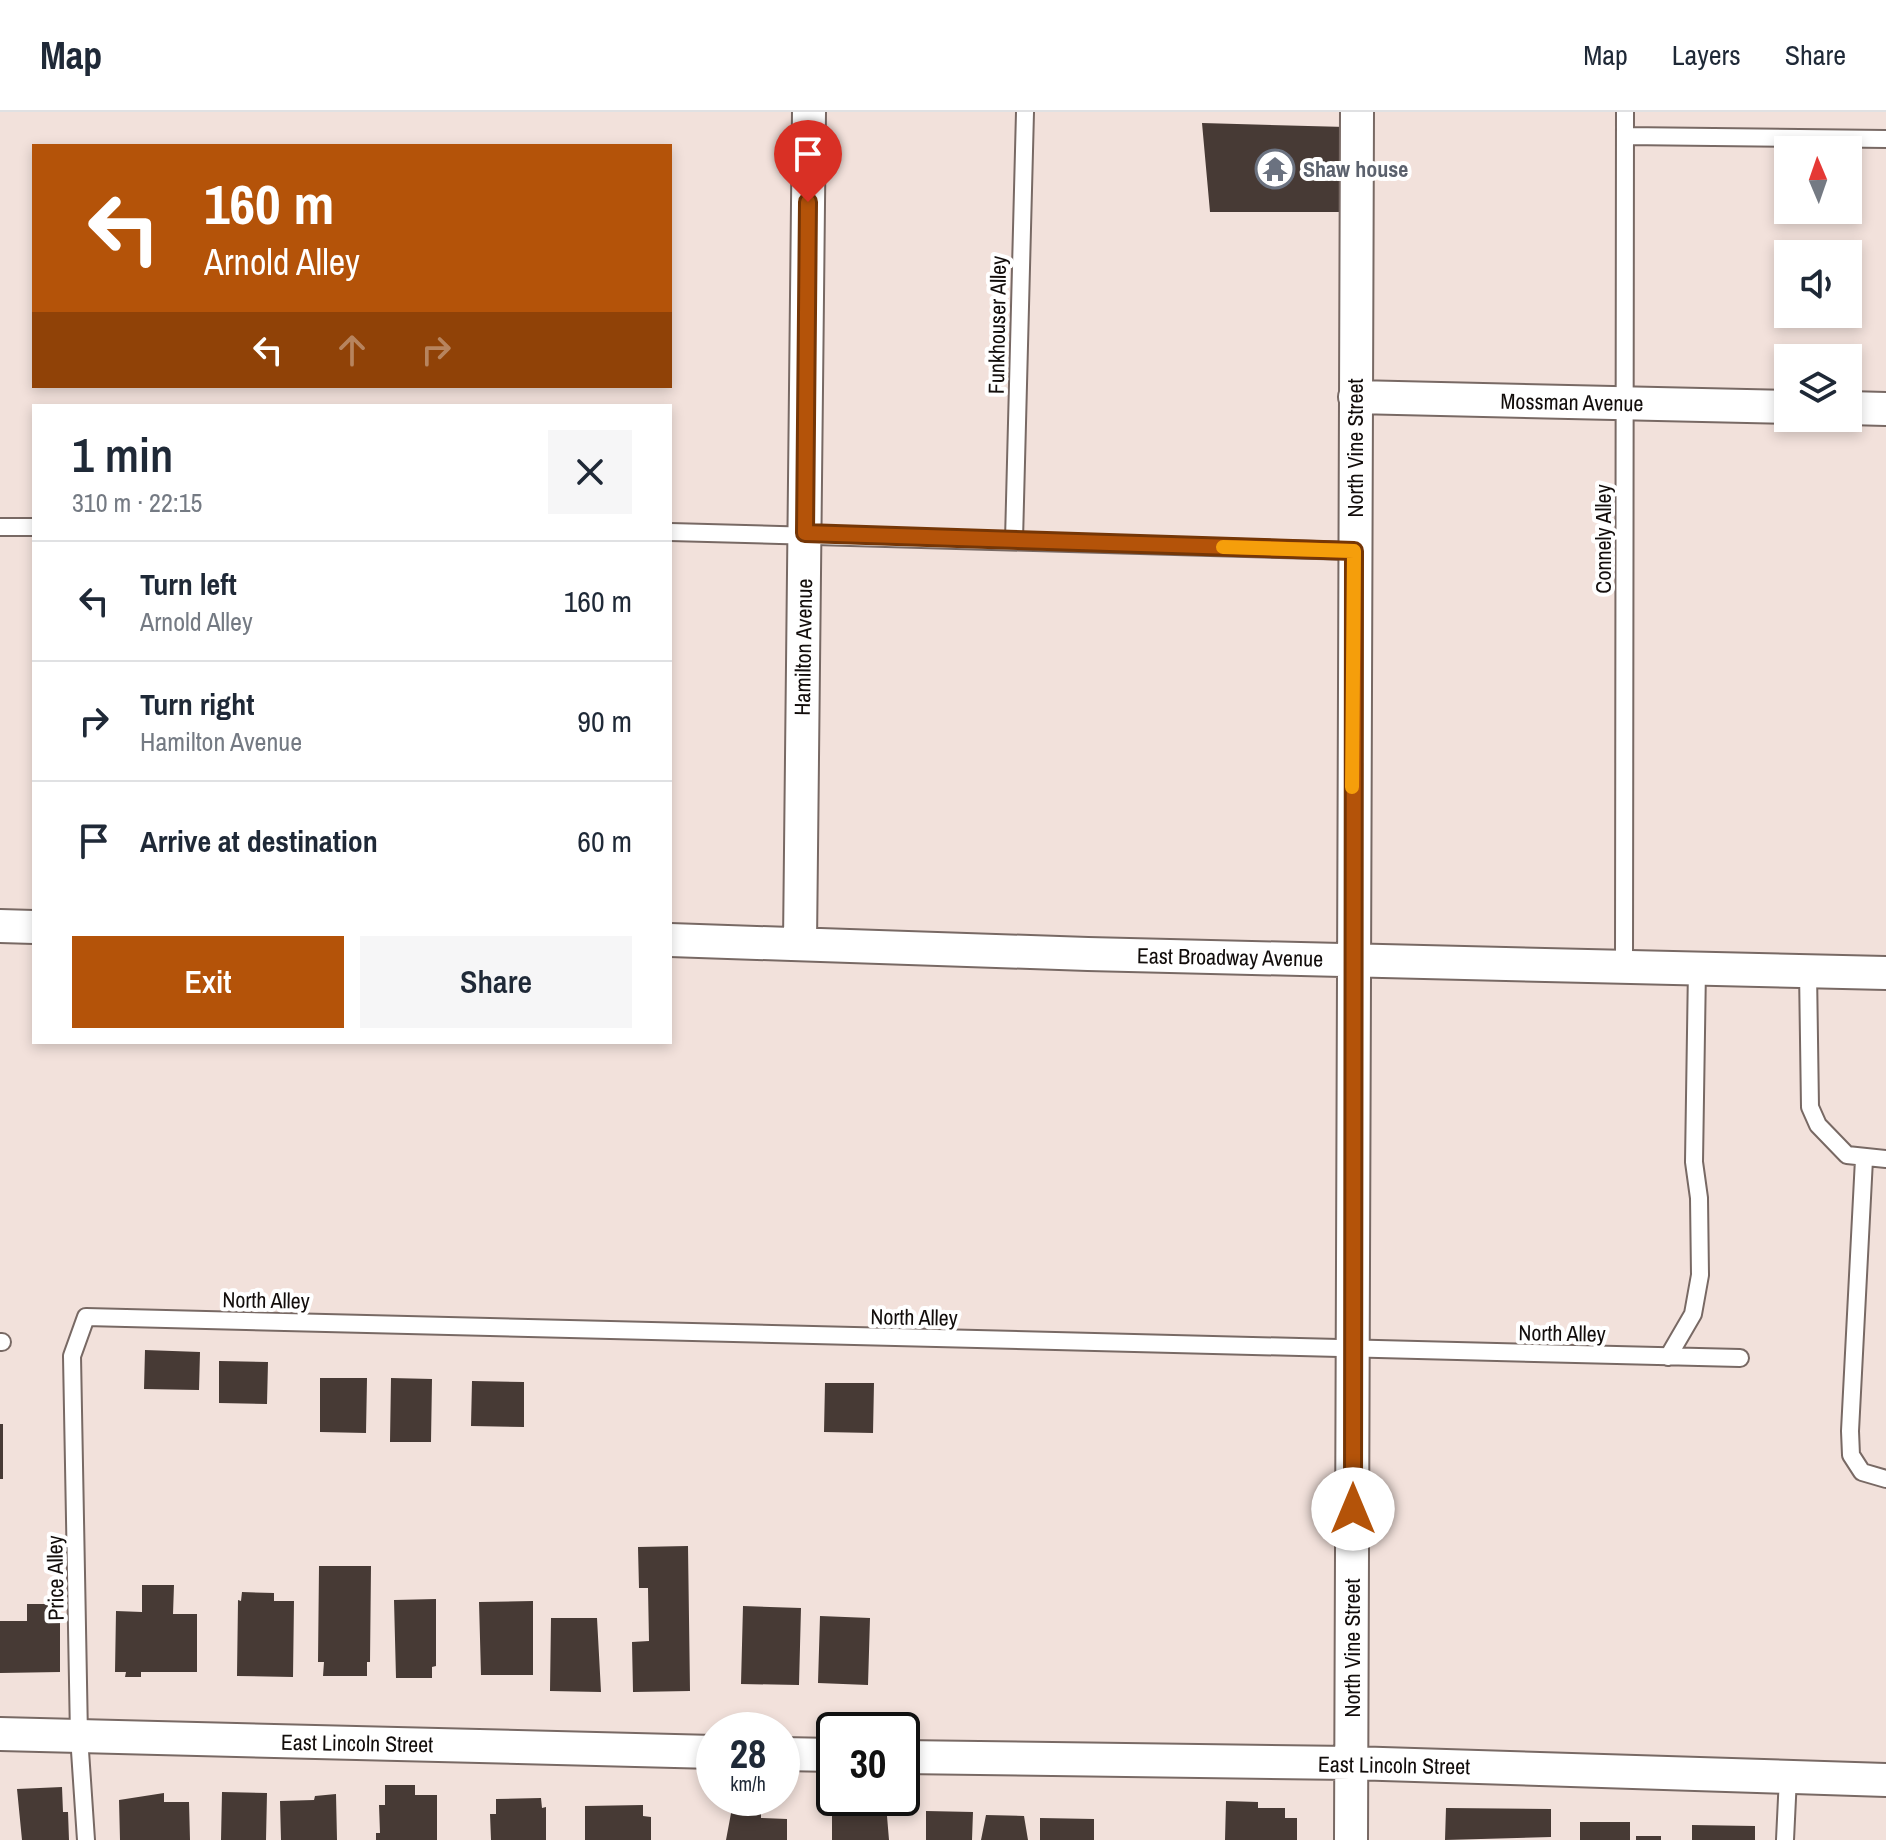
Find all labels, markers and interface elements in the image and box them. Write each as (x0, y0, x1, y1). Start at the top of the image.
text: Map (40, 30, 102, 81)
text: Map (1583, 36, 1628, 74)
text: Layers (1672, 36, 1741, 74)
text: Share (1785, 36, 1846, 74)
pin (774, 120, 842, 202)
icon: arrive (786, 132, 830, 176)
north arrow (1774, 136, 1862, 224)
map controls (1774, 136, 1862, 432)
temple icon: Shaw house (1254, 148, 1296, 190)
place label: Shaw house (1303, 154, 1408, 184)
text: 160 m (204, 166, 334, 241)
icon: left (72, 176, 176, 280)
text: Arnold Alley (204, 238, 360, 286)
button: sound (1774, 240, 1862, 328)
street label: Funkhouser Alley (981, 256, 1013, 394)
icon: left (246, 328, 290, 372)
icon: ahead (330, 328, 374, 372)
icon: right (414, 328, 458, 372)
button: layers (1774, 344, 1862, 432)
street label: North Vine Street (1340, 378, 1370, 518)
street label: Mossman Avenue (1500, 386, 1644, 418)
text: 1 min (72, 422, 173, 487)
button: close (548, 430, 632, 514)
street label: Connely Alley (1588, 484, 1618, 594)
text: 310 m · 22:15 (72, 485, 202, 520)
text: Turn left (140, 564, 237, 604)
street label: Hamilton Avenue (787, 578, 819, 716)
icon: left (72, 579, 116, 623)
text: 160 m (564, 581, 632, 621)
text: Arnold Alley (140, 604, 253, 639)
text: Turn right (140, 684, 254, 724)
icon: right (72, 699, 116, 743)
text: 90 m (577, 701, 632, 741)
text: Hamilton Avenue (140, 724, 302, 759)
icon: arrive (72, 819, 116, 863)
text: Arrive at destination (140, 821, 378, 861)
text: 60 m (577, 821, 632, 861)
button: Exit (72, 936, 344, 1028)
button: Share (360, 936, 632, 1028)
street label: East Broadway Avenue (1137, 940, 1323, 974)
street label: North Alley (222, 1284, 310, 1316)
street label: North Alley (870, 1301, 958, 1333)
street label: North Alley (1518, 1317, 1606, 1349)
position arrow (1311, 1467, 1395, 1551)
street label: Price Alley (39, 1535, 71, 1621)
street label: North Vine Street (1337, 1578, 1367, 1718)
speed limit sign: 30 (816, 1712, 920, 1816)
street label: East Lincoln Street (281, 1727, 433, 1759)
text: 28 (730, 1727, 766, 1780)
street label: East Lincoln Street (1318, 1749, 1470, 1781)
text: km/h (730, 1770, 766, 1797)

